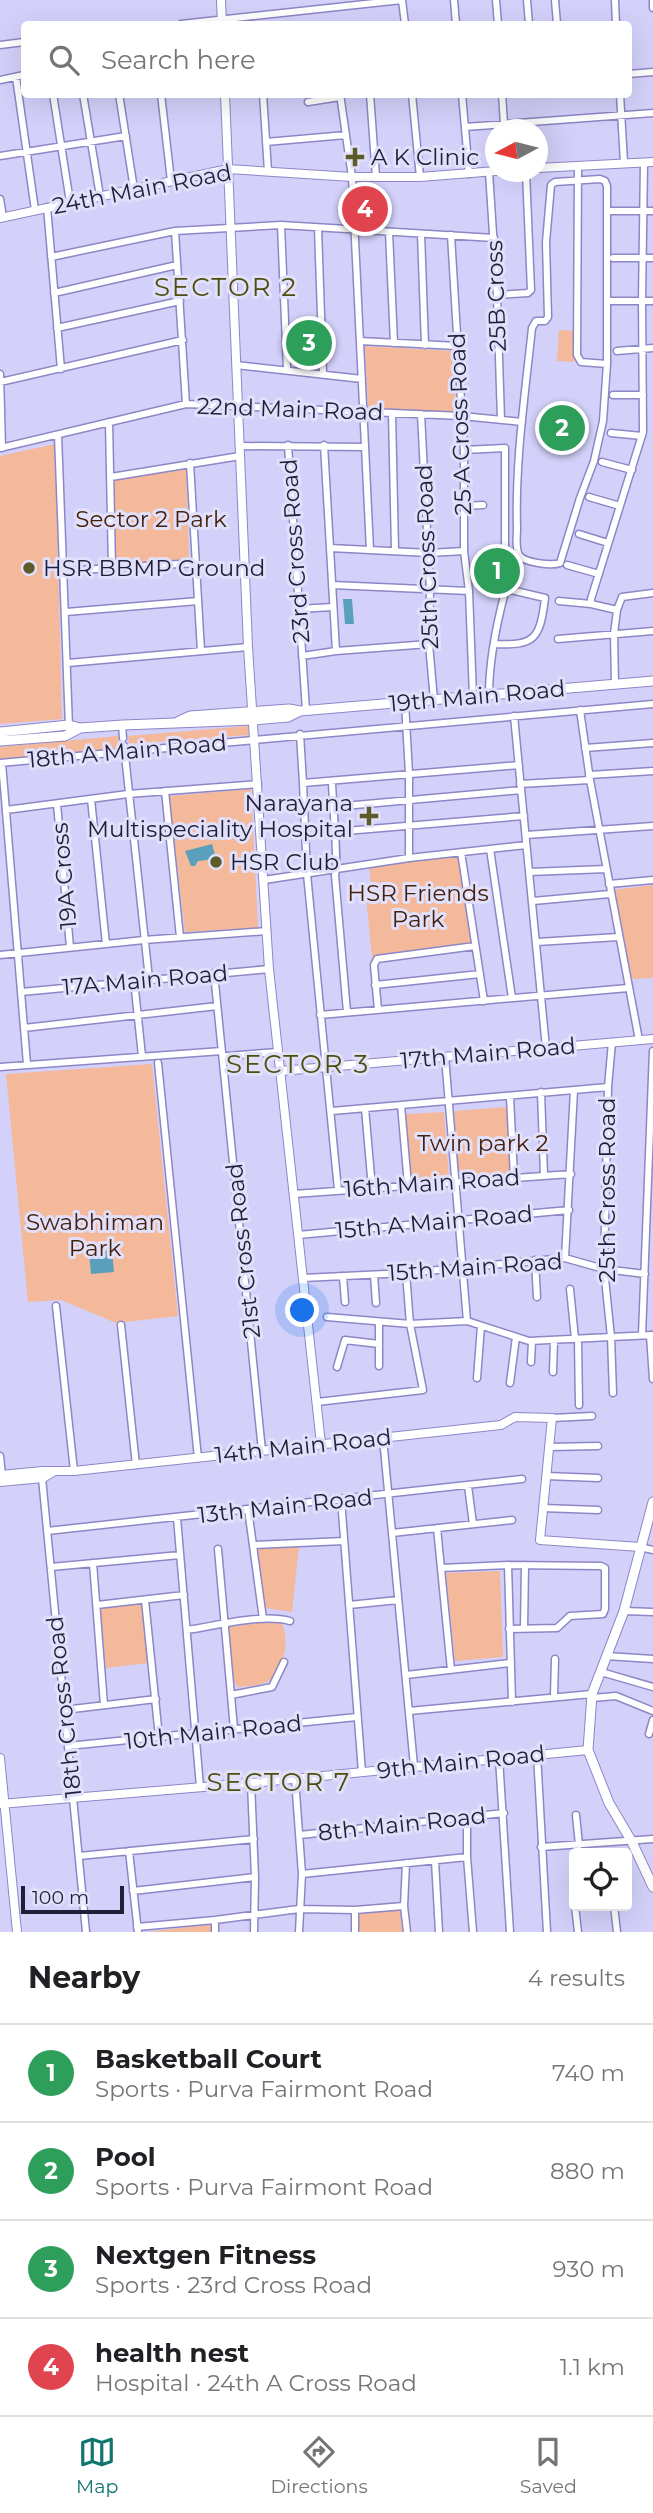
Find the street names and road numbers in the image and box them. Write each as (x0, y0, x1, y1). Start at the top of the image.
street label: 24th Main Road (50, 158, 234, 220)
street label: 25B Cross (480, 240, 512, 352)
street label: 25 A Cross Road (443, 332, 477, 516)
street label: 22nd Main Road (196, 392, 384, 426)
street label: 23rd Cross Road (275, 458, 315, 644)
street label: 25th Cross Road (410, 464, 444, 650)
street label: 19th Main Road (388, 674, 566, 718)
street label: 18th A Main Road (26, 728, 228, 774)
street label: 19A Cross (45, 822, 83, 930)
street label: 17A Main Road (61, 959, 229, 1001)
street label: 17th Main Road (399, 1031, 577, 1075)
street label: 25th Cross Road (593, 1097, 621, 1283)
street label: 21st Cross Road (220, 1162, 266, 1340)
street label: 16th Main Road (343, 1163, 521, 1203)
street label: 15th A Main Road (334, 1199, 534, 1245)
street label: 15th Main Road (386, 1247, 564, 1287)
street label: 14th Main Road (213, 1423, 393, 1469)
street label: 13th Main Road (196, 1483, 374, 1529)
street label: 18th Cross Road (41, 1615, 87, 1799)
street label: 10th Main Road (123, 1709, 303, 1755)
street label: 9th Main Road (376, 1739, 546, 1785)
street label: 8th Main Road (316, 1801, 488, 1847)

